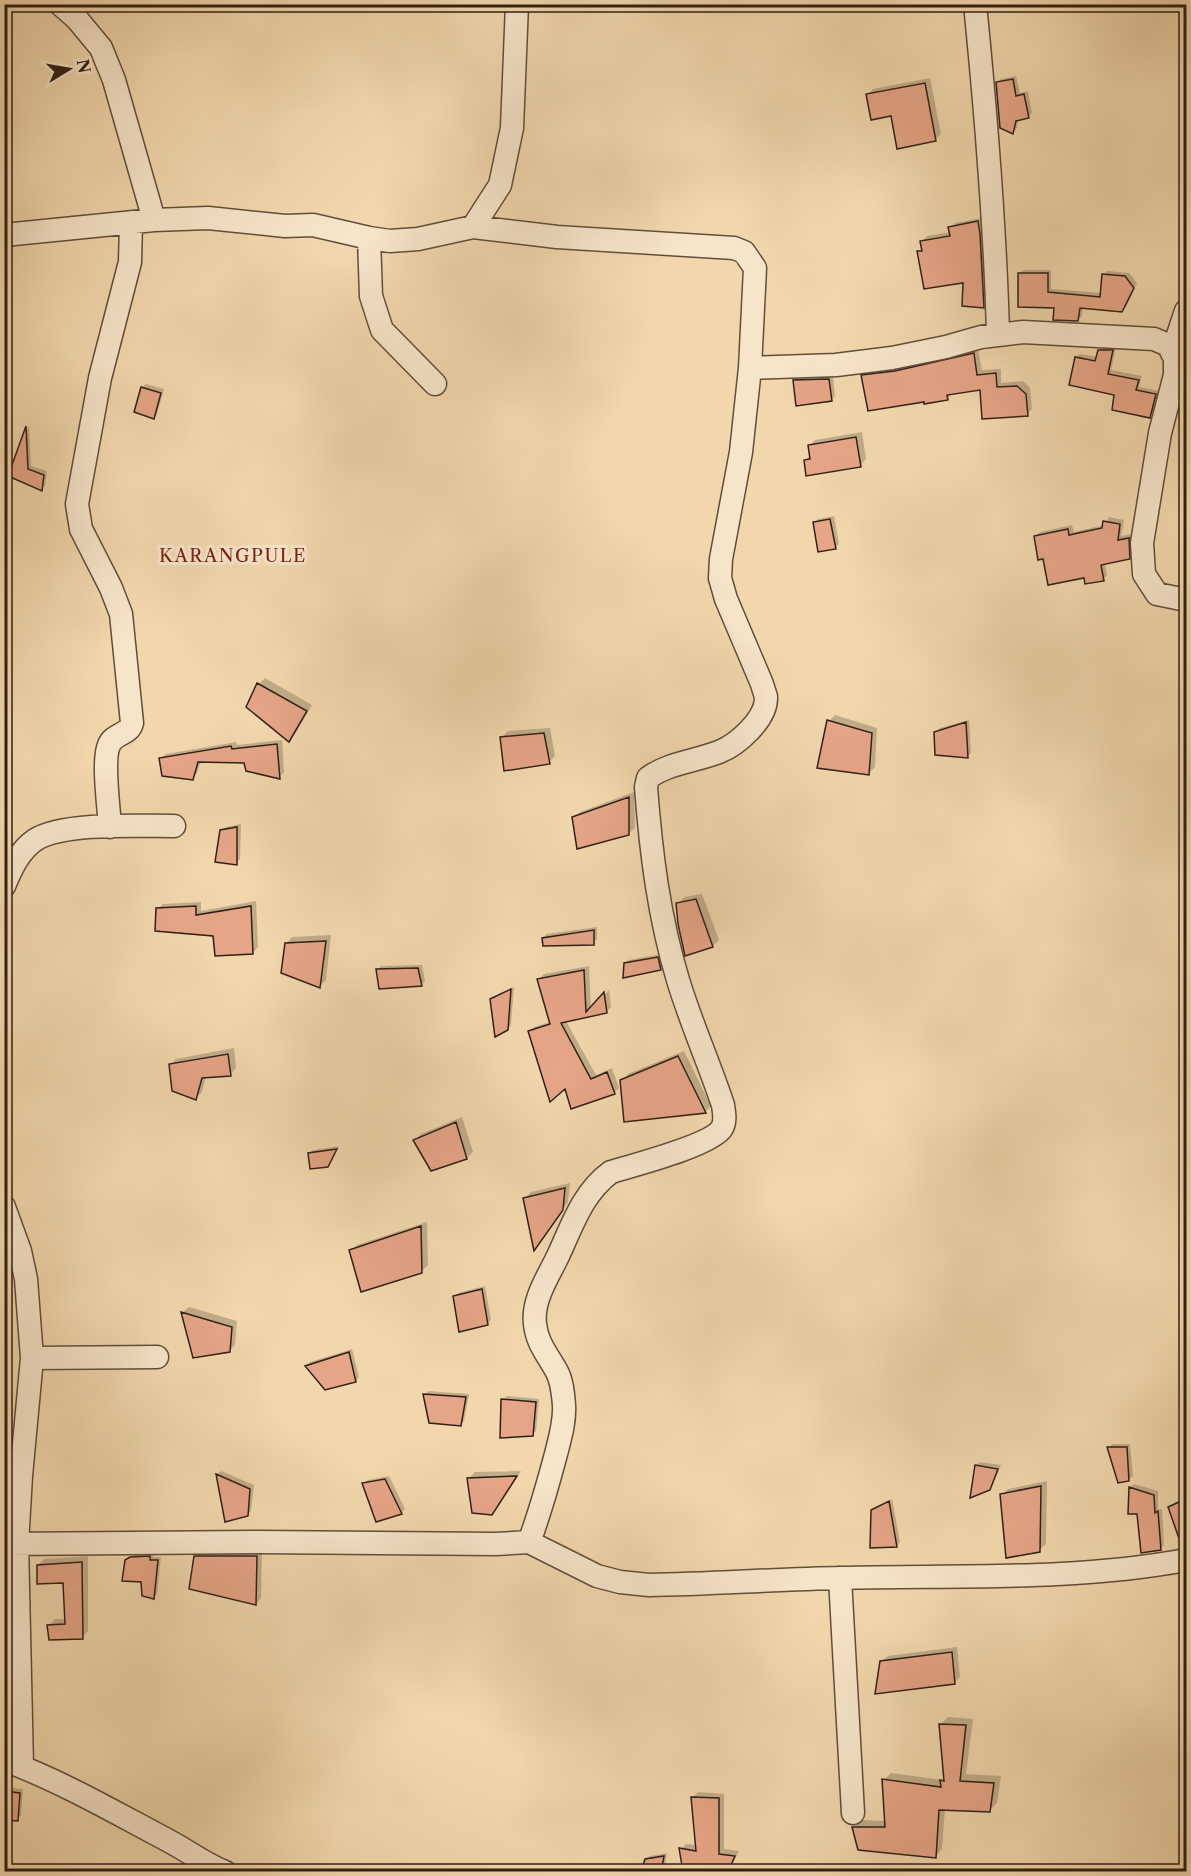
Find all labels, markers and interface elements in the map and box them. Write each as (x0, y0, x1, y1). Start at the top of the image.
north arrow (39, 39, 99, 99)
text: N (73, 57, 95, 75)
district label: KARANGPULE (159, 545, 307, 567)

